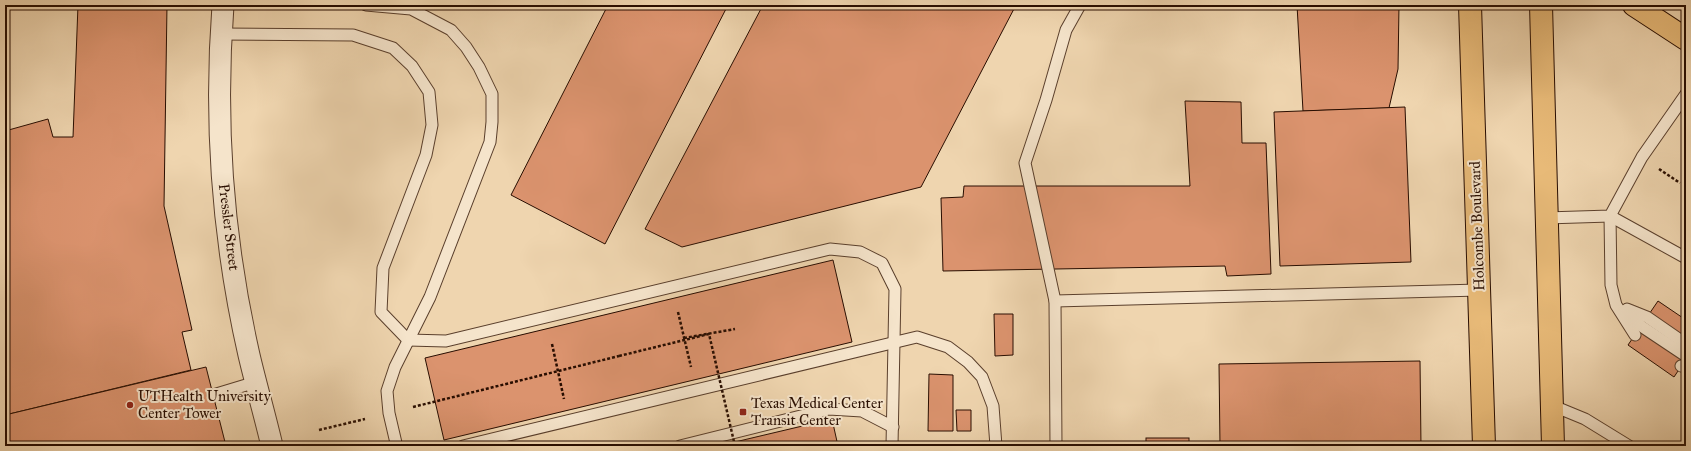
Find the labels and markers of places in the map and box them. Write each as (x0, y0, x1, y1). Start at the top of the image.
place label: UTHealth University Center Tower (138, 387, 272, 422)
place label: Texas Medical Center Transit Center (751, 394, 883, 429)
marker: UTHealth University Center Tower (125, 400, 135, 410)
marker: Texas Medical Center Transit Center (738, 407, 748, 417)

